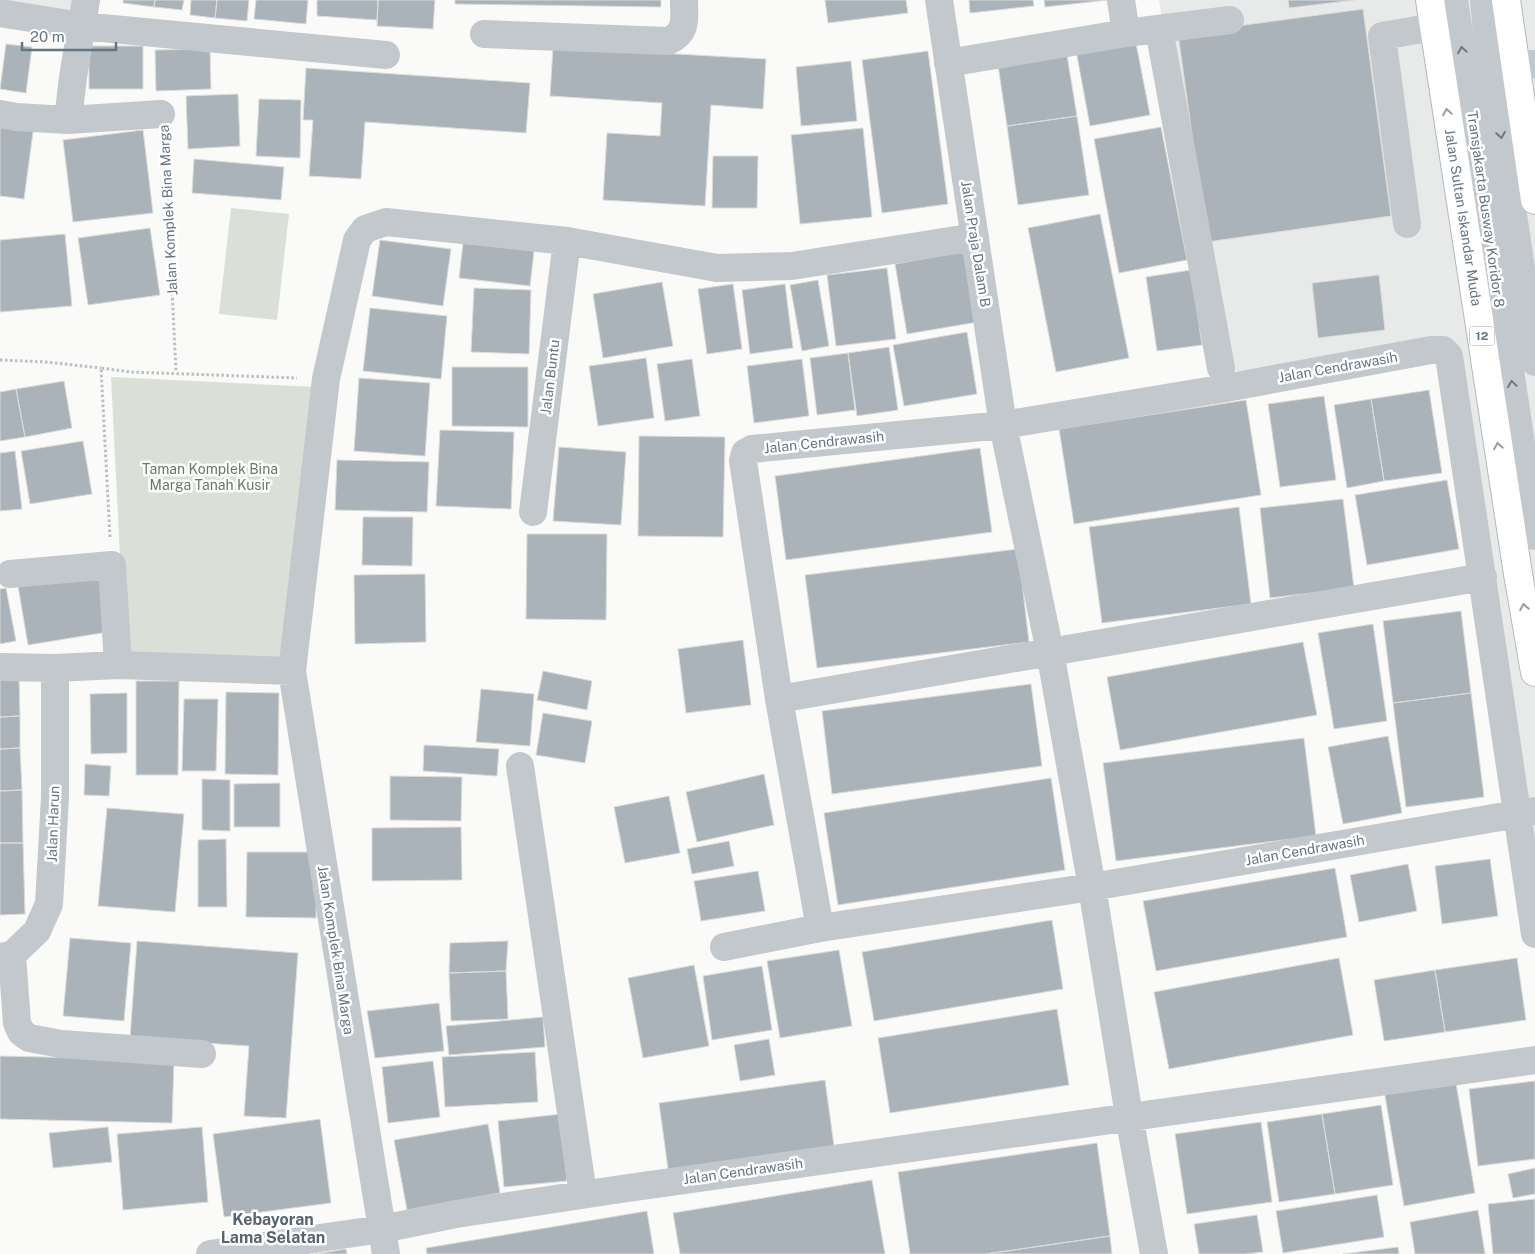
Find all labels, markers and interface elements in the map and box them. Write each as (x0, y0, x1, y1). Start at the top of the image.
scale bar (22, 20, 116, 52)
text: 20 m (30, 28, 65, 45)
one-way arrow (1457, 46, 1468, 54)
one-way arrow (1443, 108, 1453, 117)
street label: Transjakarta Busway Koridor 8 (1464, 110, 1508, 308)
street label: Jalan Komplek Bina Marga (156, 124, 180, 296)
street label: Jalan Sultan Iskandar Muda (1442, 128, 1485, 307)
one-way arrow (1495, 131, 1506, 139)
street label: Jalan Praja Dalam B (958, 180, 994, 308)
road number: 12 (1470, 326, 1494, 346)
street label: Jalan Buntu (537, 339, 563, 415)
street label: Jalan Cendrawasih (1277, 349, 1399, 385)
one-way arrow (1507, 379, 1517, 388)
street label: Jalan Cendrawasih (763, 428, 885, 456)
one-way arrow (1494, 442, 1504, 450)
park label: Taman Komplek Bina Marga Tanah Kusir (142, 461, 278, 493)
one-way arrow (1519, 602, 1529, 611)
street label: Jalan Harun (44, 785, 62, 863)
street label: Jalan Cendrawasih (1244, 832, 1366, 868)
street label: Jalan Komplek Bina Marga (315, 864, 357, 1036)
street label: Jalan Cendrawasih (682, 1155, 804, 1187)
district label: Kebayoran Lama Selatan (221, 1210, 325, 1247)

